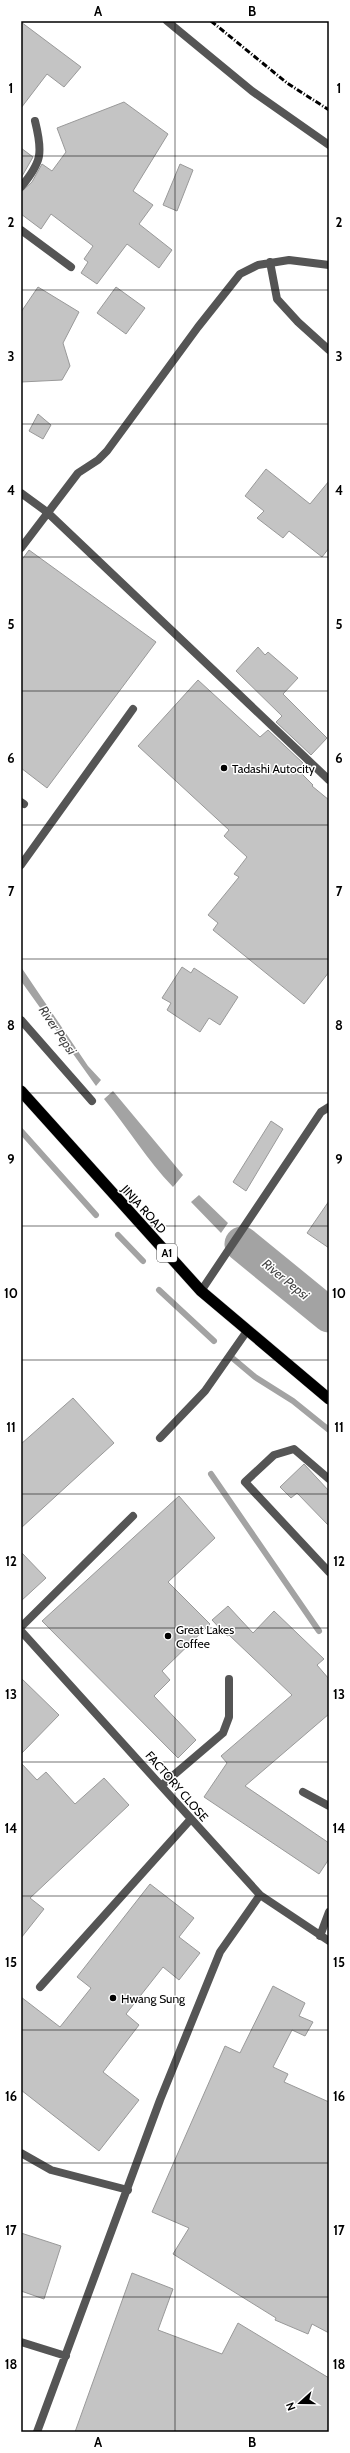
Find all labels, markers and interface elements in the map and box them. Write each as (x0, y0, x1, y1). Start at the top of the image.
text: A (94, 3, 103, 19)
text: B (248, 3, 256, 19)
text: 1 (9, 80, 13, 96)
text: 1 (337, 80, 341, 96)
text: 2 (8, 214, 15, 230)
text: 2 (336, 214, 343, 230)
text: 3 (7, 348, 15, 364)
text: 3 (335, 348, 343, 364)
text: 4 (7, 482, 15, 498)
text: 4 (335, 482, 343, 498)
text: 5 (8, 616, 15, 632)
text: 5 (336, 616, 343, 632)
text: 6 (7, 750, 15, 766)
text: 6 (335, 750, 343, 766)
place label: Tadashi Autocity (232, 761, 315, 776)
marker: Tadashi Autocity (219, 763, 229, 773)
text: 7 (8, 883, 15, 899)
text: 7 (336, 883, 343, 899)
water label: River Pepsi (36, 1002, 80, 1058)
text: 8 (7, 1017, 15, 1033)
text: 8 (335, 1017, 343, 1033)
text: 9 (7, 1151, 15, 1167)
text: 9 (335, 1151, 343, 1167)
street label: JINJA ROAD (118, 1181, 170, 1237)
road number: A1 (157, 1244, 177, 1262)
water label: River Pepsi (259, 1255, 313, 1303)
text: 10 (4, 1285, 18, 1301)
text: 10 (332, 1285, 346, 1301)
text: 11 (6, 1419, 16, 1435)
text: 11 (334, 1419, 344, 1435)
text: 12 (5, 1553, 17, 1569)
text: 12 (333, 1553, 345, 1569)
place label: Great Lakes Coffee (176, 1622, 234, 1651)
marker: Great Lakes Coffee (163, 1631, 173, 1641)
text: 13 (5, 1686, 17, 1702)
text: 13 (333, 1686, 345, 1702)
street label: FACTORY CLOSE (142, 1748, 212, 1824)
text: 14 (5, 1820, 17, 1836)
text: 14 (333, 1820, 345, 1836)
text: 15 (5, 1954, 17, 1970)
text: 15 (333, 1954, 345, 1970)
place label: Hwang Sung (121, 1991, 186, 2006)
marker: Hwang Sung (108, 1993, 118, 2003)
text: 16 (5, 2088, 17, 2104)
text: 16 (333, 2088, 345, 2104)
text: 17 (5, 2222, 17, 2238)
text: 17 (333, 2222, 345, 2238)
text: 18 (5, 2356, 17, 2372)
text: 18 (333, 2356, 345, 2372)
north arrow (280, 2383, 320, 2423)
text: N (283, 2400, 299, 2413)
text: A (94, 2434, 103, 2450)
text: B (248, 2434, 256, 2450)

